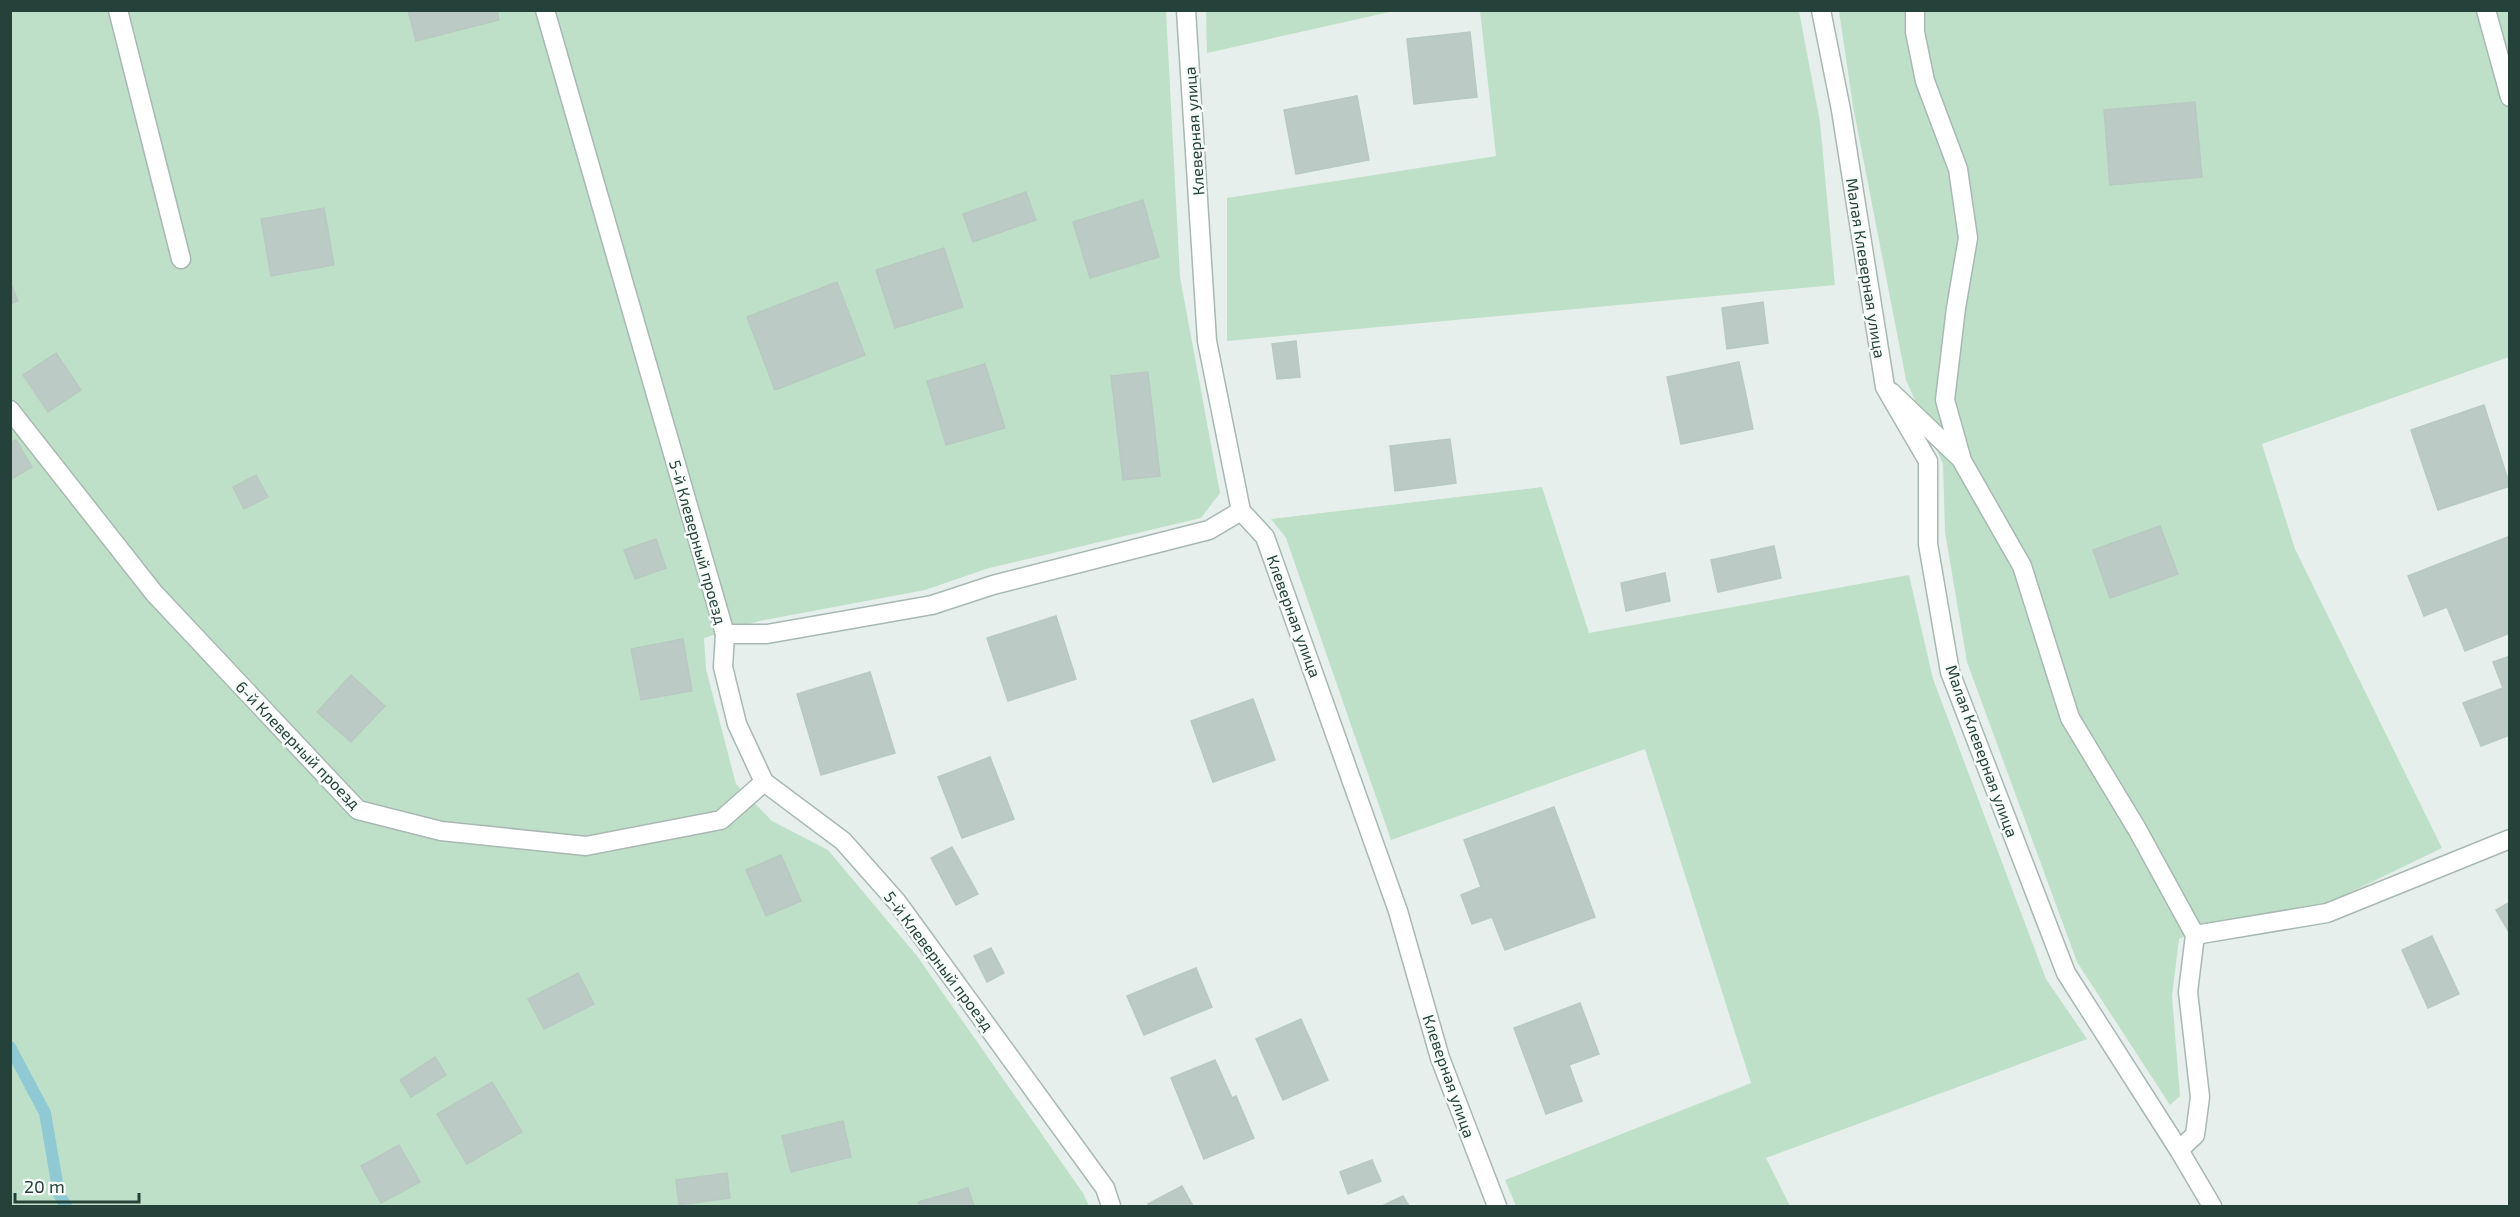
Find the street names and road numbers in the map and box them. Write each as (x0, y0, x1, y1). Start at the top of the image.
street label: Клеверная улица (1180, 66, 1208, 196)
street label: Малая Клеверная улица (1842, 177, 1890, 359)
street label: 5-й Клеверный проезд (666, 457, 731, 626)
street label: Клеверная улица (1263, 552, 1325, 680)
street label: Малая Клеверная улица (1941, 662, 2023, 840)
street label: 6-й Клеверный проезд (232, 677, 364, 813)
street label: 5-й Клеверный проезд (881, 887, 998, 1034)
street label: Клеверная улица (1419, 1012, 1479, 1140)

